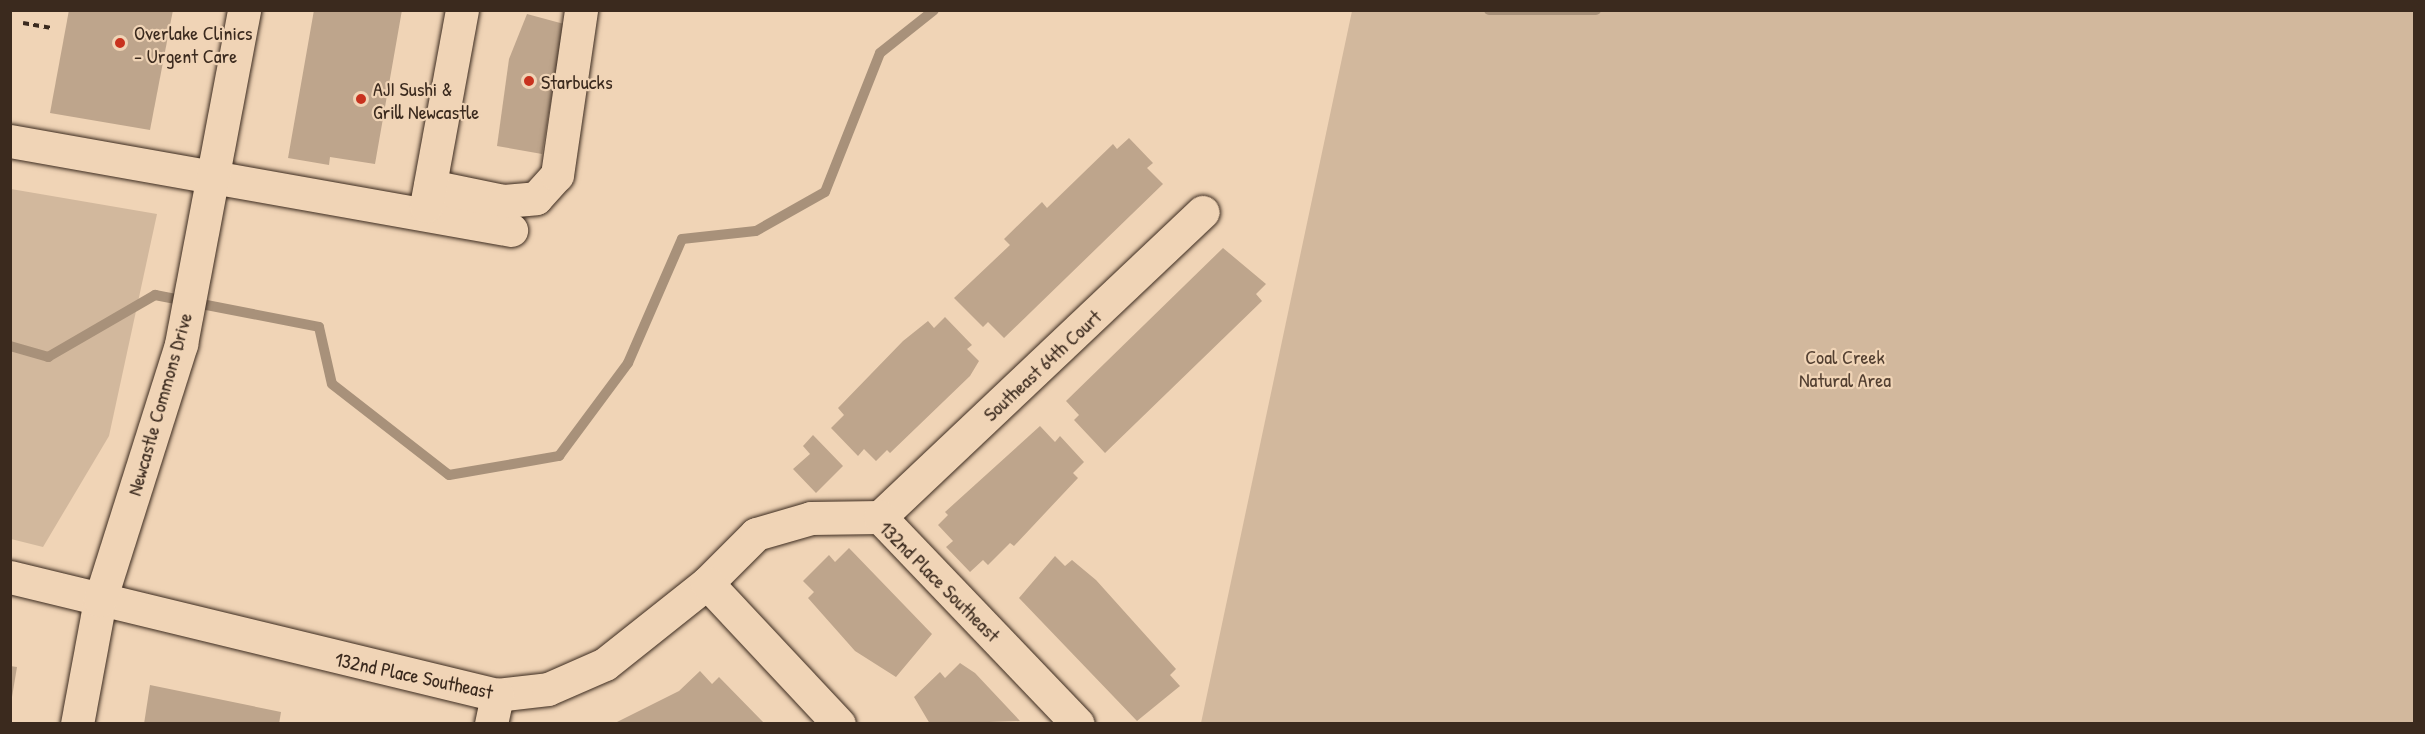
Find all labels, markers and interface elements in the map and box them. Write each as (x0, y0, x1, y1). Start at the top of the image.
place label: Overlake Clinics - Urgent Care (134, 20, 253, 67)
marker: Overlake Clinics - Urgent Care (111, 34, 129, 52)
place label: Starbucks (541, 69, 613, 93)
marker: Starbucks (522, 74, 536, 88)
place label: AJI Sushi & Grill Newcastle (373, 76, 479, 123)
marker: AJI Sushi & Grill Newcastle (354, 92, 368, 106)
street label: Southeast 64th Court (978, 304, 1106, 426)
street label: Newcastle Commons Drive (121, 310, 197, 498)
park label: Coal Creek Natural Area (1799, 344, 1891, 391)
street label: 132nd Place Southeast (875, 516, 1005, 646)
street label: 132nd Place Southeast (333, 647, 495, 703)

